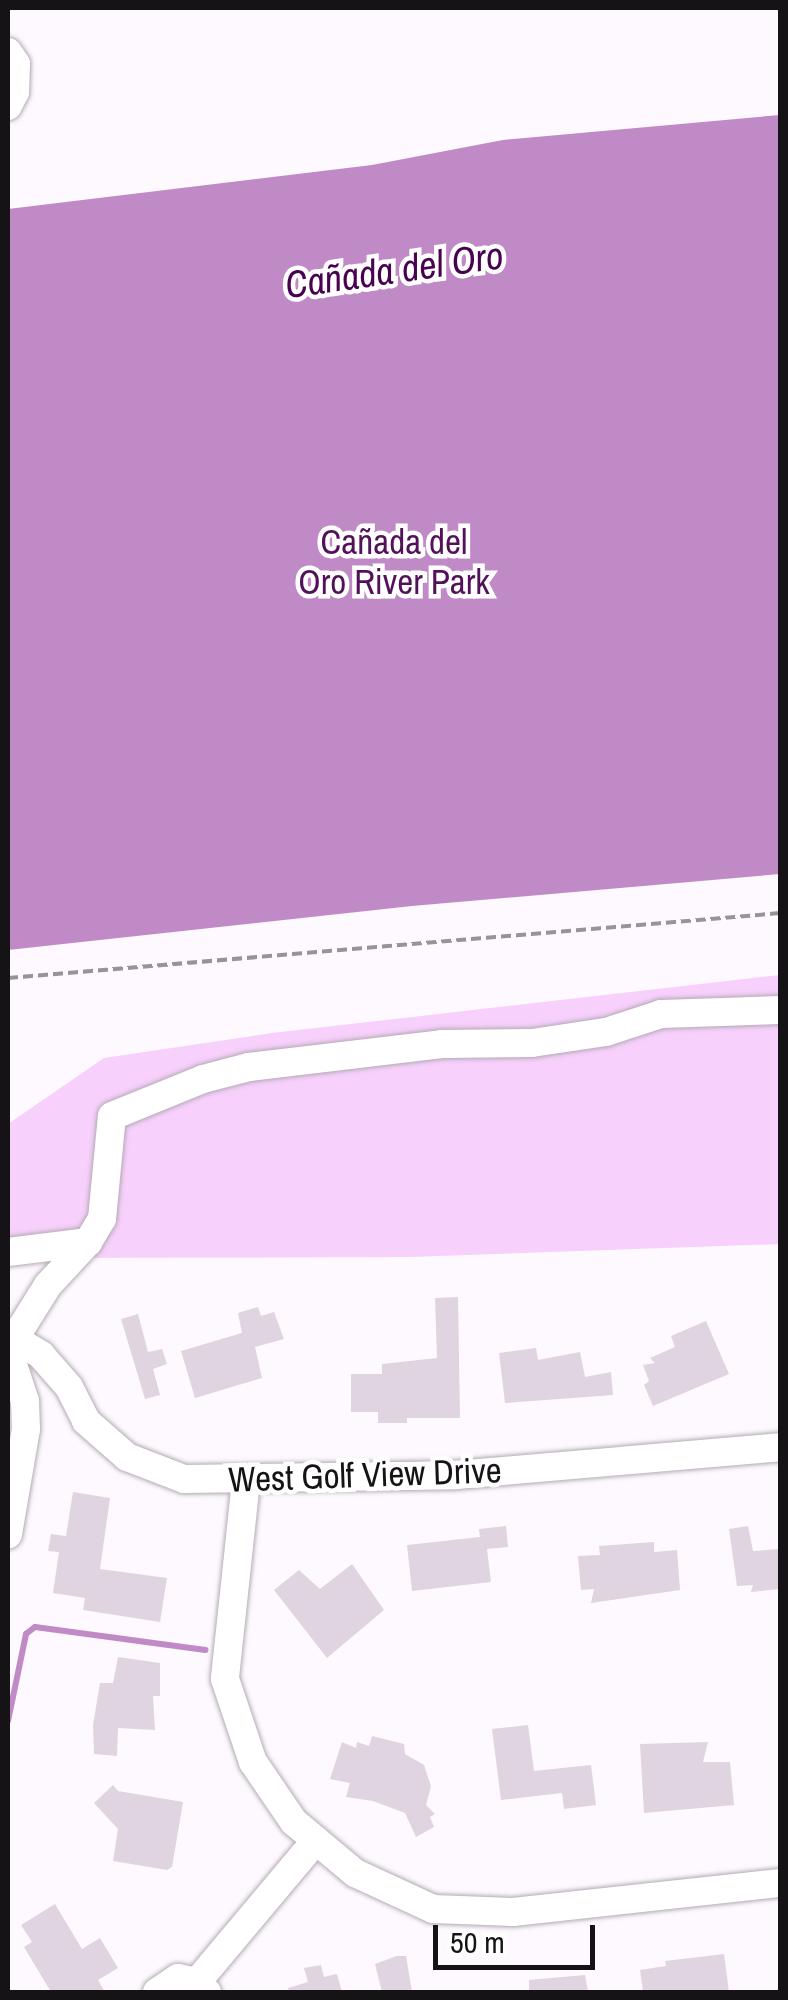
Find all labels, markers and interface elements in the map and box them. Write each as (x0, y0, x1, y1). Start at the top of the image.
water label: Cañada del Oro (282, 232, 506, 308)
park label: Cañada del Oro River Park (298, 521, 490, 603)
street label: West Golf View Drive (228, 1449, 502, 1501)
scale bar (438, 1905, 600, 1967)
text: 50 m (450, 1922, 505, 1962)

